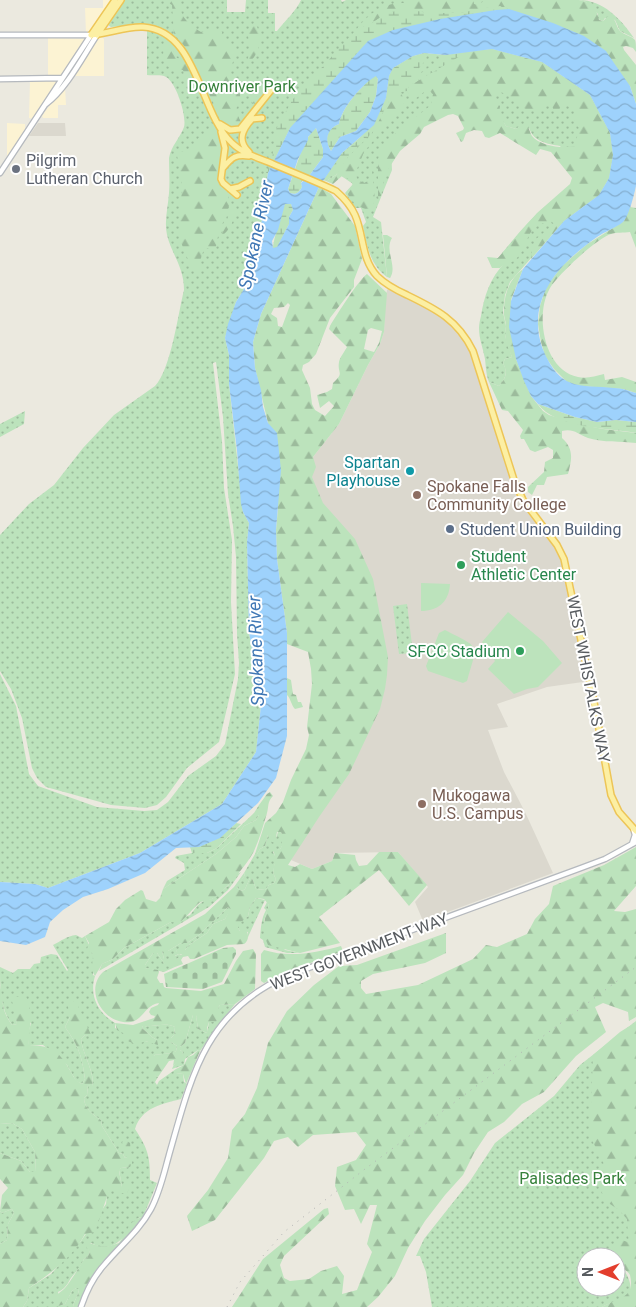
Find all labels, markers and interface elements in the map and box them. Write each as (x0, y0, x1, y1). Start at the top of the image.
park label: Downriver Park (188, 77, 297, 96)
place label: Pilgrim Lutheran Church (26, 151, 143, 188)
marker: Pilgrim Lutheran Church (10, 163, 22, 175)
water label: Spokane River (234, 178, 277, 291)
place label: Spartan Playhouse (326, 453, 400, 490)
marker: Spartan Playhouse (404, 465, 416, 477)
place label: Spokane Falls Community College (427, 477, 566, 514)
marker: Spokane Falls Community College (411, 489, 423, 501)
place label: Student Union Building (460, 520, 621, 539)
marker: Student Union Building (444, 523, 456, 535)
place label: Student Athletic Center (471, 547, 577, 584)
marker: Student Athletic Center (455, 559, 467, 571)
water label: Spokane River (243, 594, 268, 707)
street label: WEST WHISTALKS WAY (563, 594, 614, 765)
place label: SFCC Stadium (408, 642, 510, 661)
marker: SFCC Stadium (514, 645, 526, 657)
place label: Mukogawa U.S. Campus (432, 786, 524, 823)
marker: Mukogawa U.S. Campus (416, 798, 428, 810)
street label: WEST GOVERNMENT WAY (268, 909, 451, 994)
park label: Palisades Park (519, 1169, 626, 1188)
north arrow (576, 1247, 626, 1297)
text: N (580, 1267, 596, 1277)

